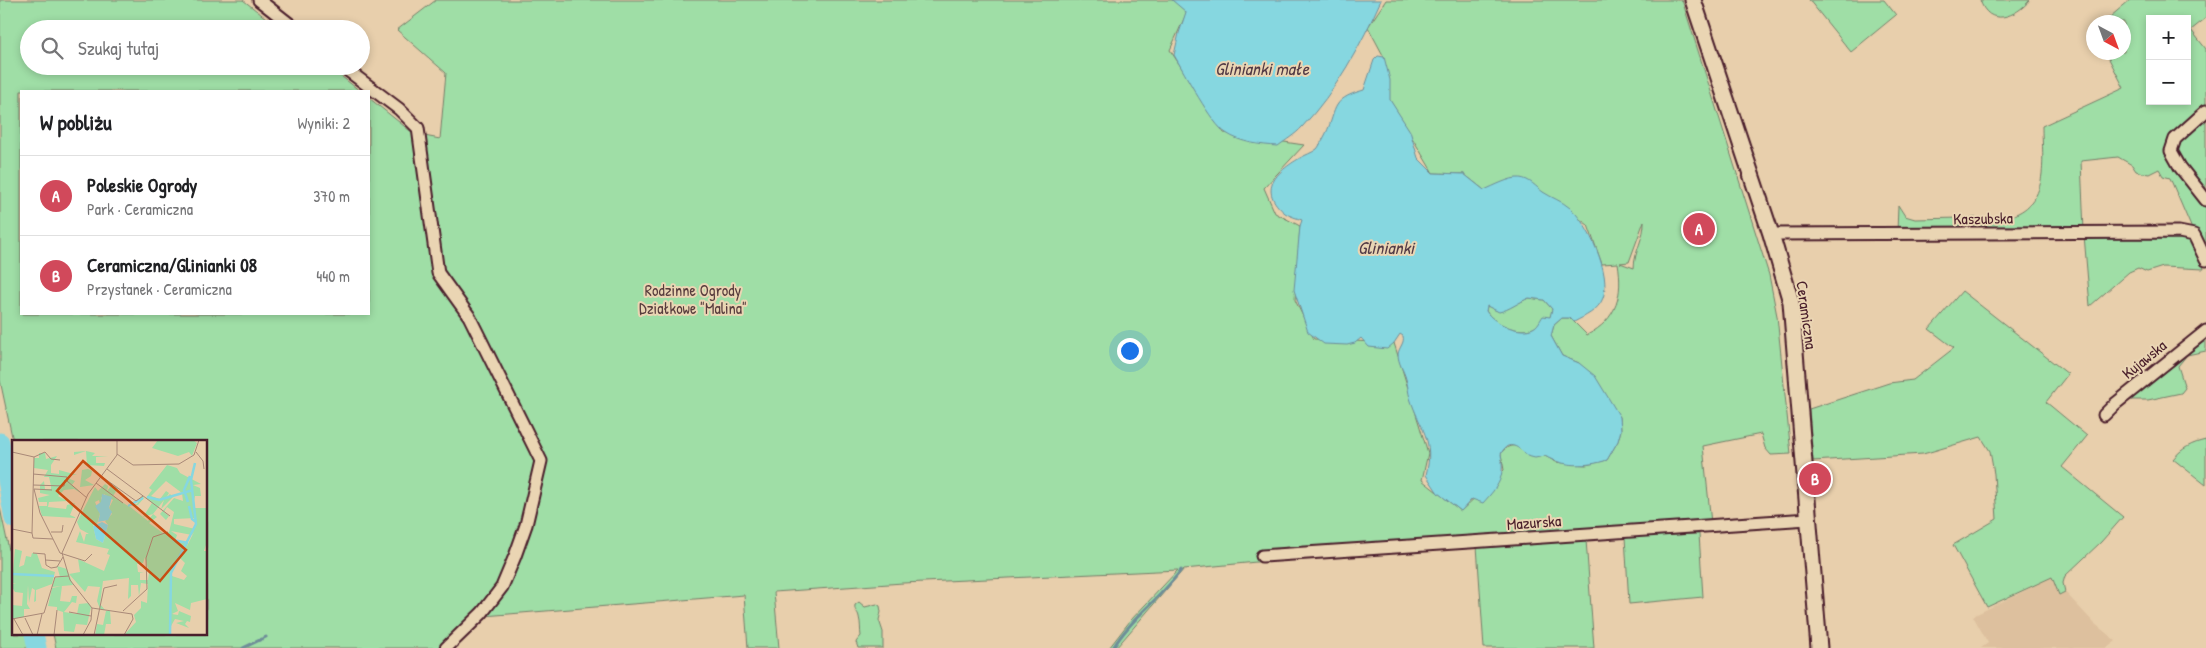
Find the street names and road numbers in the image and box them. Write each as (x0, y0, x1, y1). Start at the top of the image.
street label: Kaszubska (1953, 206, 2013, 230)
street label: Ceramiczna (1791, 280, 1823, 350)
street label: Kujawska (2117, 334, 2171, 384)
street label: Mazurska (1506, 509, 1562, 535)

